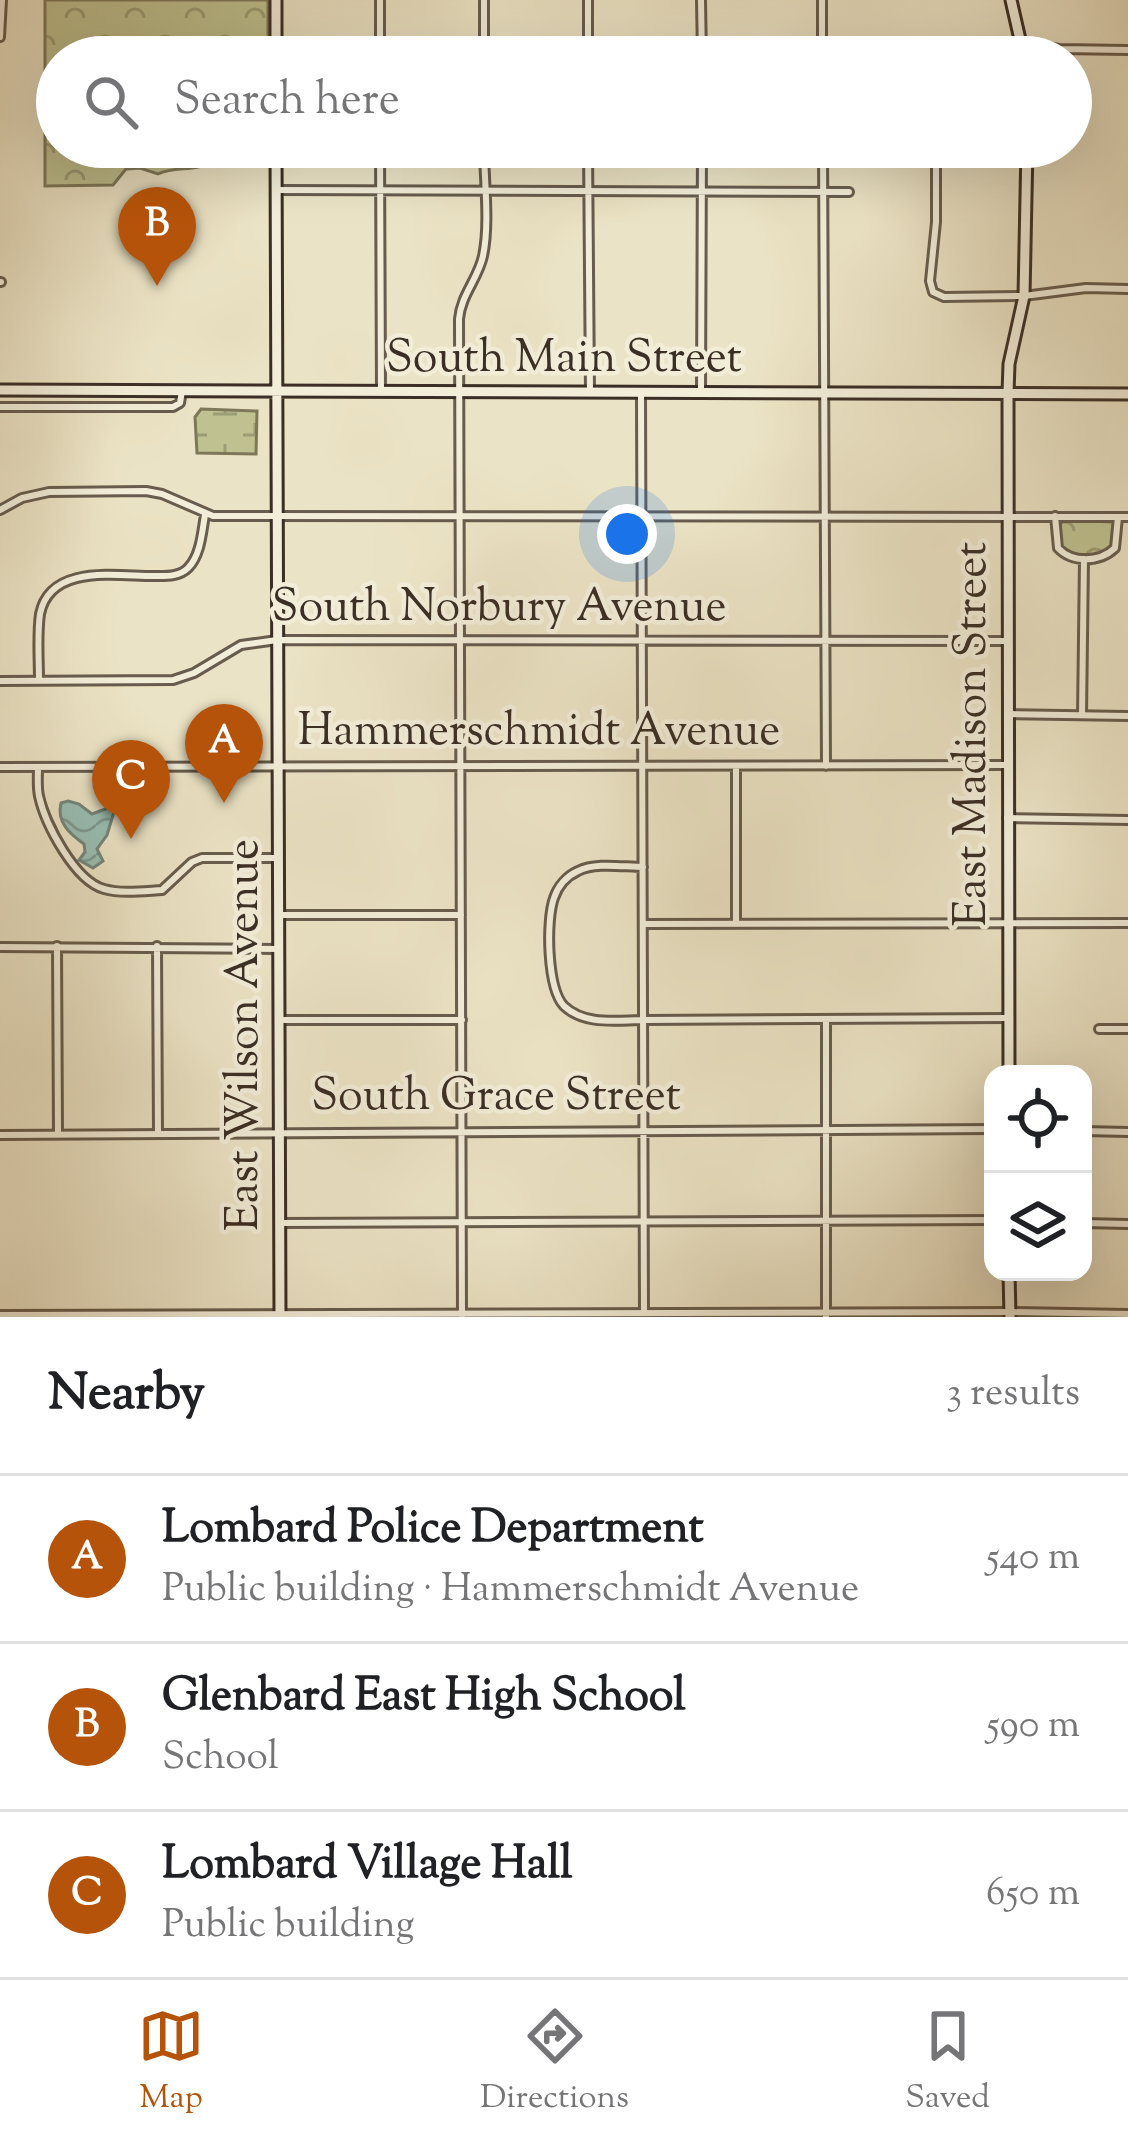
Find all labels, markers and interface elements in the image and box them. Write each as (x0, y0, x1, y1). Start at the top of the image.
search box (36, 36, 1092, 168)
icon: search (78, 69, 144, 135)
text: Search here (174, 70, 400, 135)
pin: B (118, 187, 196, 286)
street label: South Main Street (386, 328, 742, 393)
your location (597, 504, 657, 564)
street label: East Madison Street (942, 542, 1007, 926)
street label: South Norbury Avenue (272, 577, 726, 642)
street label: Hammerschmidt Avenue (298, 701, 780, 766)
pin: A (185, 704, 263, 803)
pin: C (92, 740, 170, 839)
street label: East Wilson Avenue (214, 839, 279, 1231)
map controls (984, 1065, 1092, 1281)
button: locate (984, 1065, 1092, 1173)
street label: South Grace Street (311, 1066, 681, 1131)
button: layers (984, 1173, 1092, 1281)
text: Nearby (48, 1359, 205, 1432)
text: 3 results (946, 1367, 1080, 1423)
text: Lombard Police Department (162, 1498, 704, 1563)
text: A (71, 1531, 103, 1587)
text: 540 m (986, 1531, 1080, 1587)
text: Public building · Hammerschmidt Avenue (162, 1563, 859, 1619)
text: Glenbard East High School (162, 1666, 686, 1731)
text: B (75, 1699, 99, 1755)
text: 590 m (987, 1699, 1080, 1755)
text: School (162, 1731, 279, 1787)
text: Lombard Village Hall (162, 1834, 573, 1899)
text: C (71, 1867, 103, 1923)
text: 650 m (986, 1867, 1080, 1923)
text: Public building (162, 1899, 415, 1955)
tab: Map (138, 2003, 204, 2123)
tab: Directions (480, 2003, 629, 2123)
tab: Saved (905, 2003, 990, 2123)

